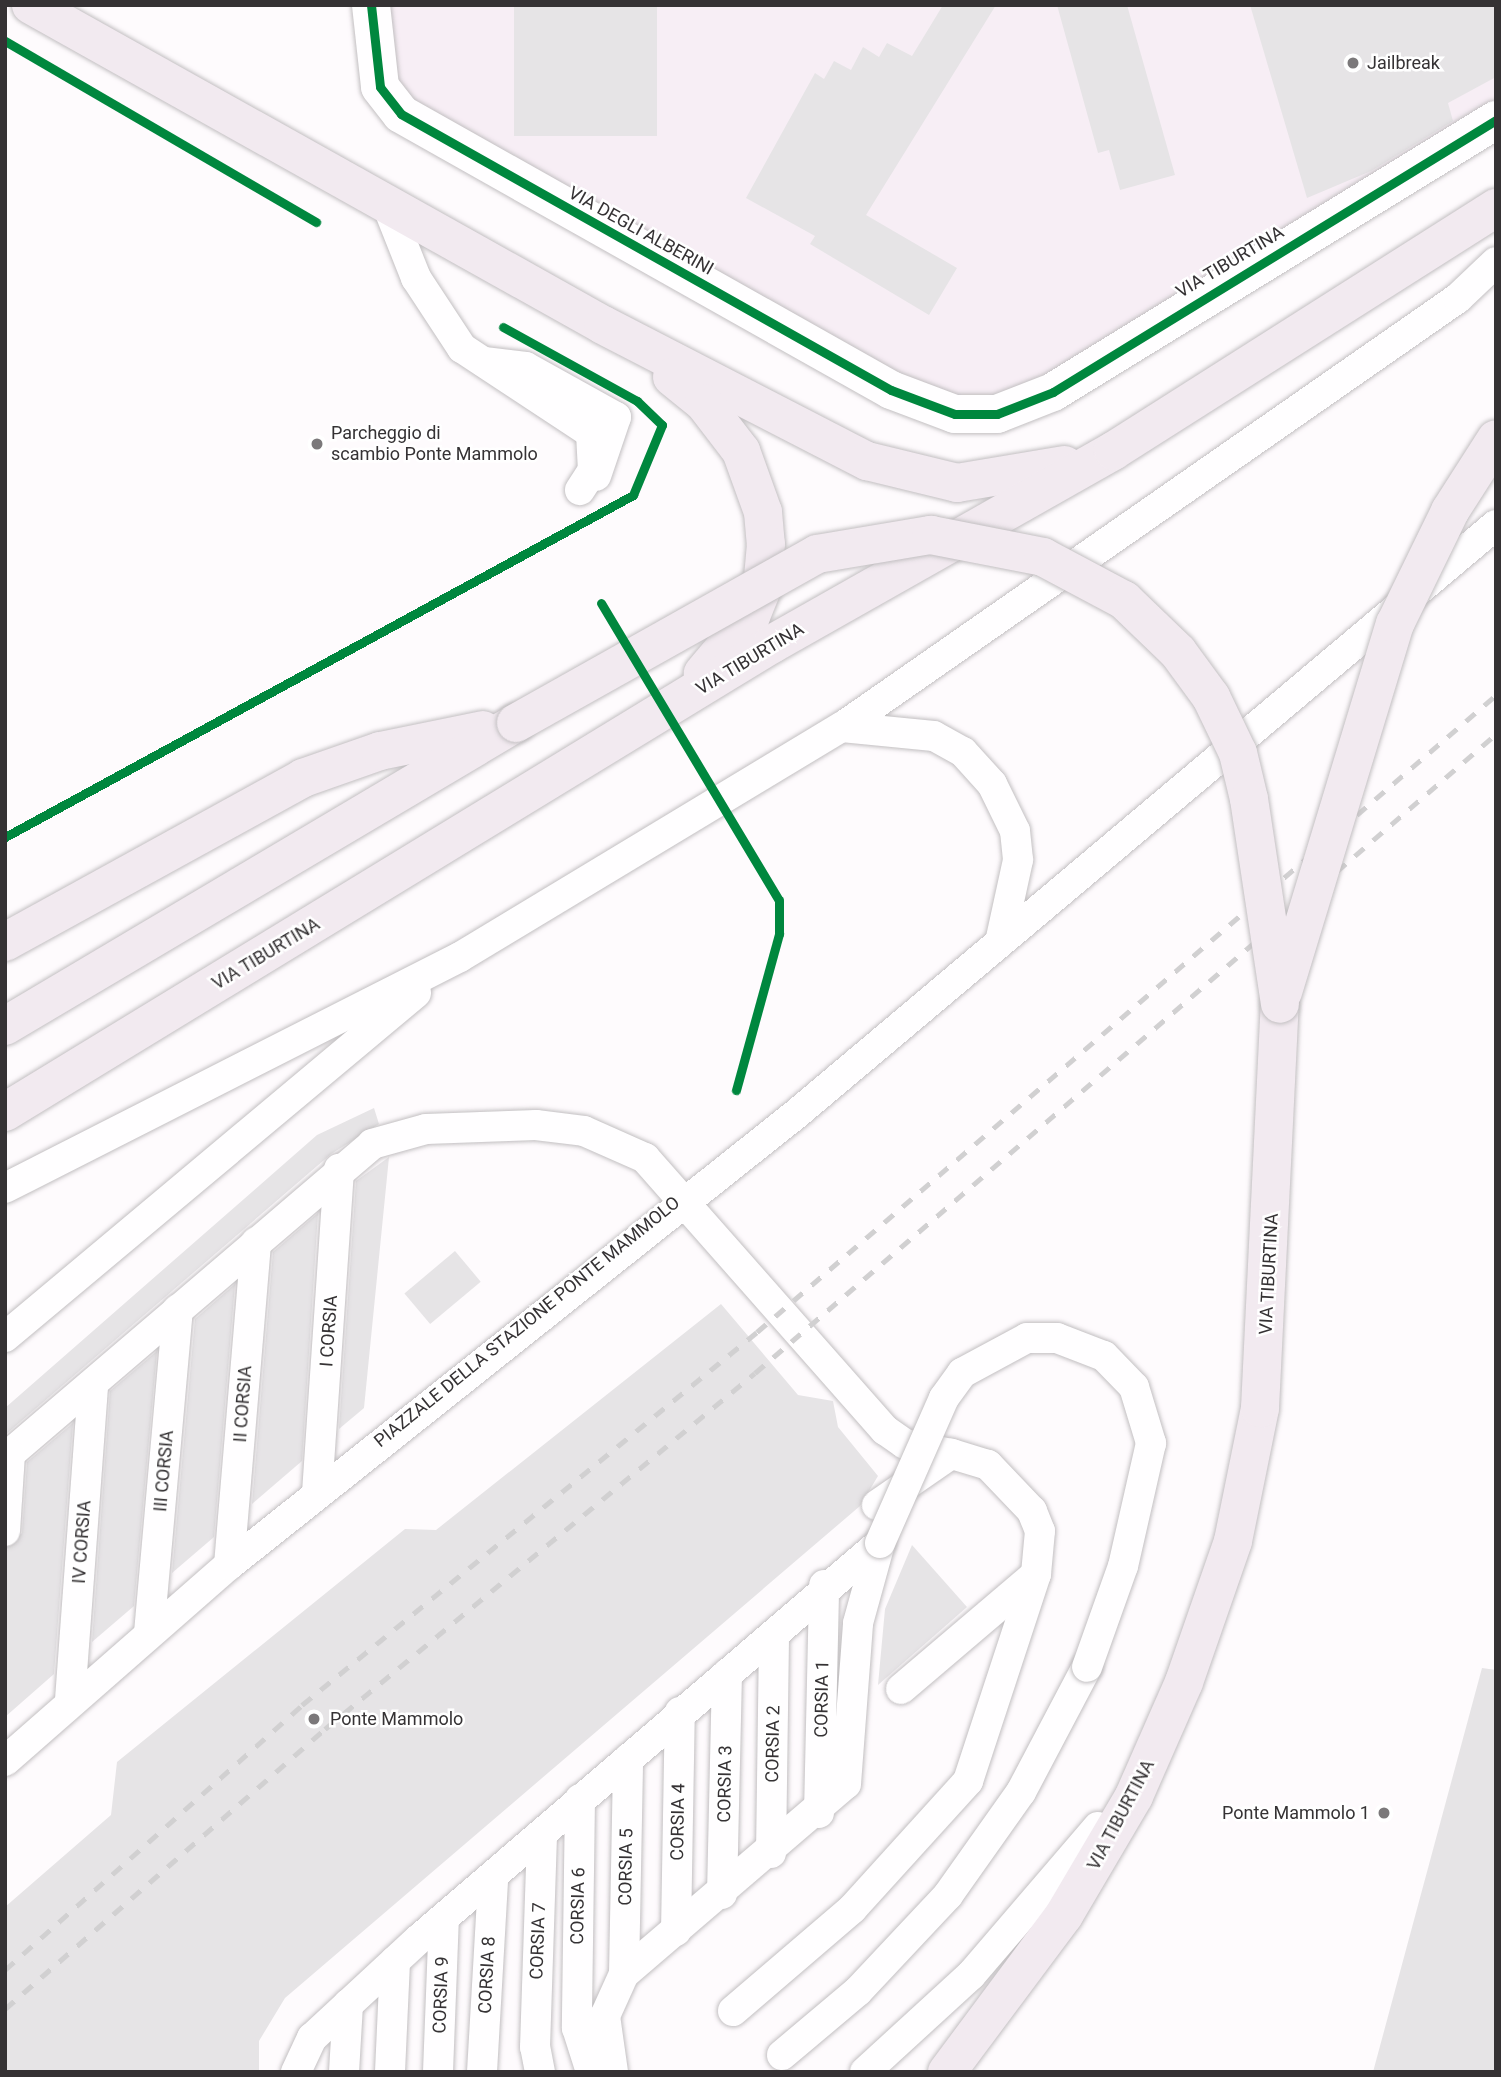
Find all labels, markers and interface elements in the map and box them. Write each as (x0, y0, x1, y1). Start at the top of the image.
place label: Jailbreak (1367, 52, 1440, 74)
marker: Jailbreak (1345, 55, 1361, 71)
street label: VIA DEGLI ALBERINI (565, 182, 717, 280)
street label: VIA TIBURTINA (1172, 221, 1288, 303)
place label: Parcheggio di scambio Ponte Mammolo (331, 423, 538, 466)
marker: Parcheggio di scambio Ponte Mammolo (309, 436, 325, 452)
street label: VIA TIBURTINA (692, 618, 808, 700)
street label: VIA TIBURTINA (208, 913, 324, 995)
street label: PIAZZALE DELLA STAZIONE PONTE MAMMOLO (370, 1192, 684, 1452)
street label: VIA TIBURTINA (1255, 1213, 1283, 1335)
street label: I CORSIA (316, 1294, 342, 1368)
street label: II CORSIA (230, 1365, 256, 1443)
street label: III CORSIA (150, 1429, 178, 1513)
street label: IV CORSIA (68, 1500, 96, 1584)
street label: CORSIA 1 (811, 1660, 833, 1738)
street label: CORSIA 2 (762, 1705, 784, 1783)
place label: Ponte Mammolo (330, 1708, 463, 1730)
marker: Ponte Mammolo (304, 1709, 324, 1729)
street label: CORSIA 3 (714, 1745, 736, 1823)
street label: VIA TIBURTINA (1083, 1756, 1159, 1874)
street label: CORSIA 4 (667, 1783, 689, 1861)
place label: Ponte Mammolo 1 (1222, 1802, 1370, 1824)
marker: Ponte Mammolo 1 (1376, 1805, 1392, 1821)
street label: CORSIA 5 (615, 1828, 637, 1906)
street label: CORSIA 6 (567, 1867, 589, 1945)
street label: CORSIA 7 (526, 1902, 550, 1980)
street label: CORSIA 8 (474, 1936, 500, 2014)
street label: CORSIA 9 (429, 1956, 453, 2034)

